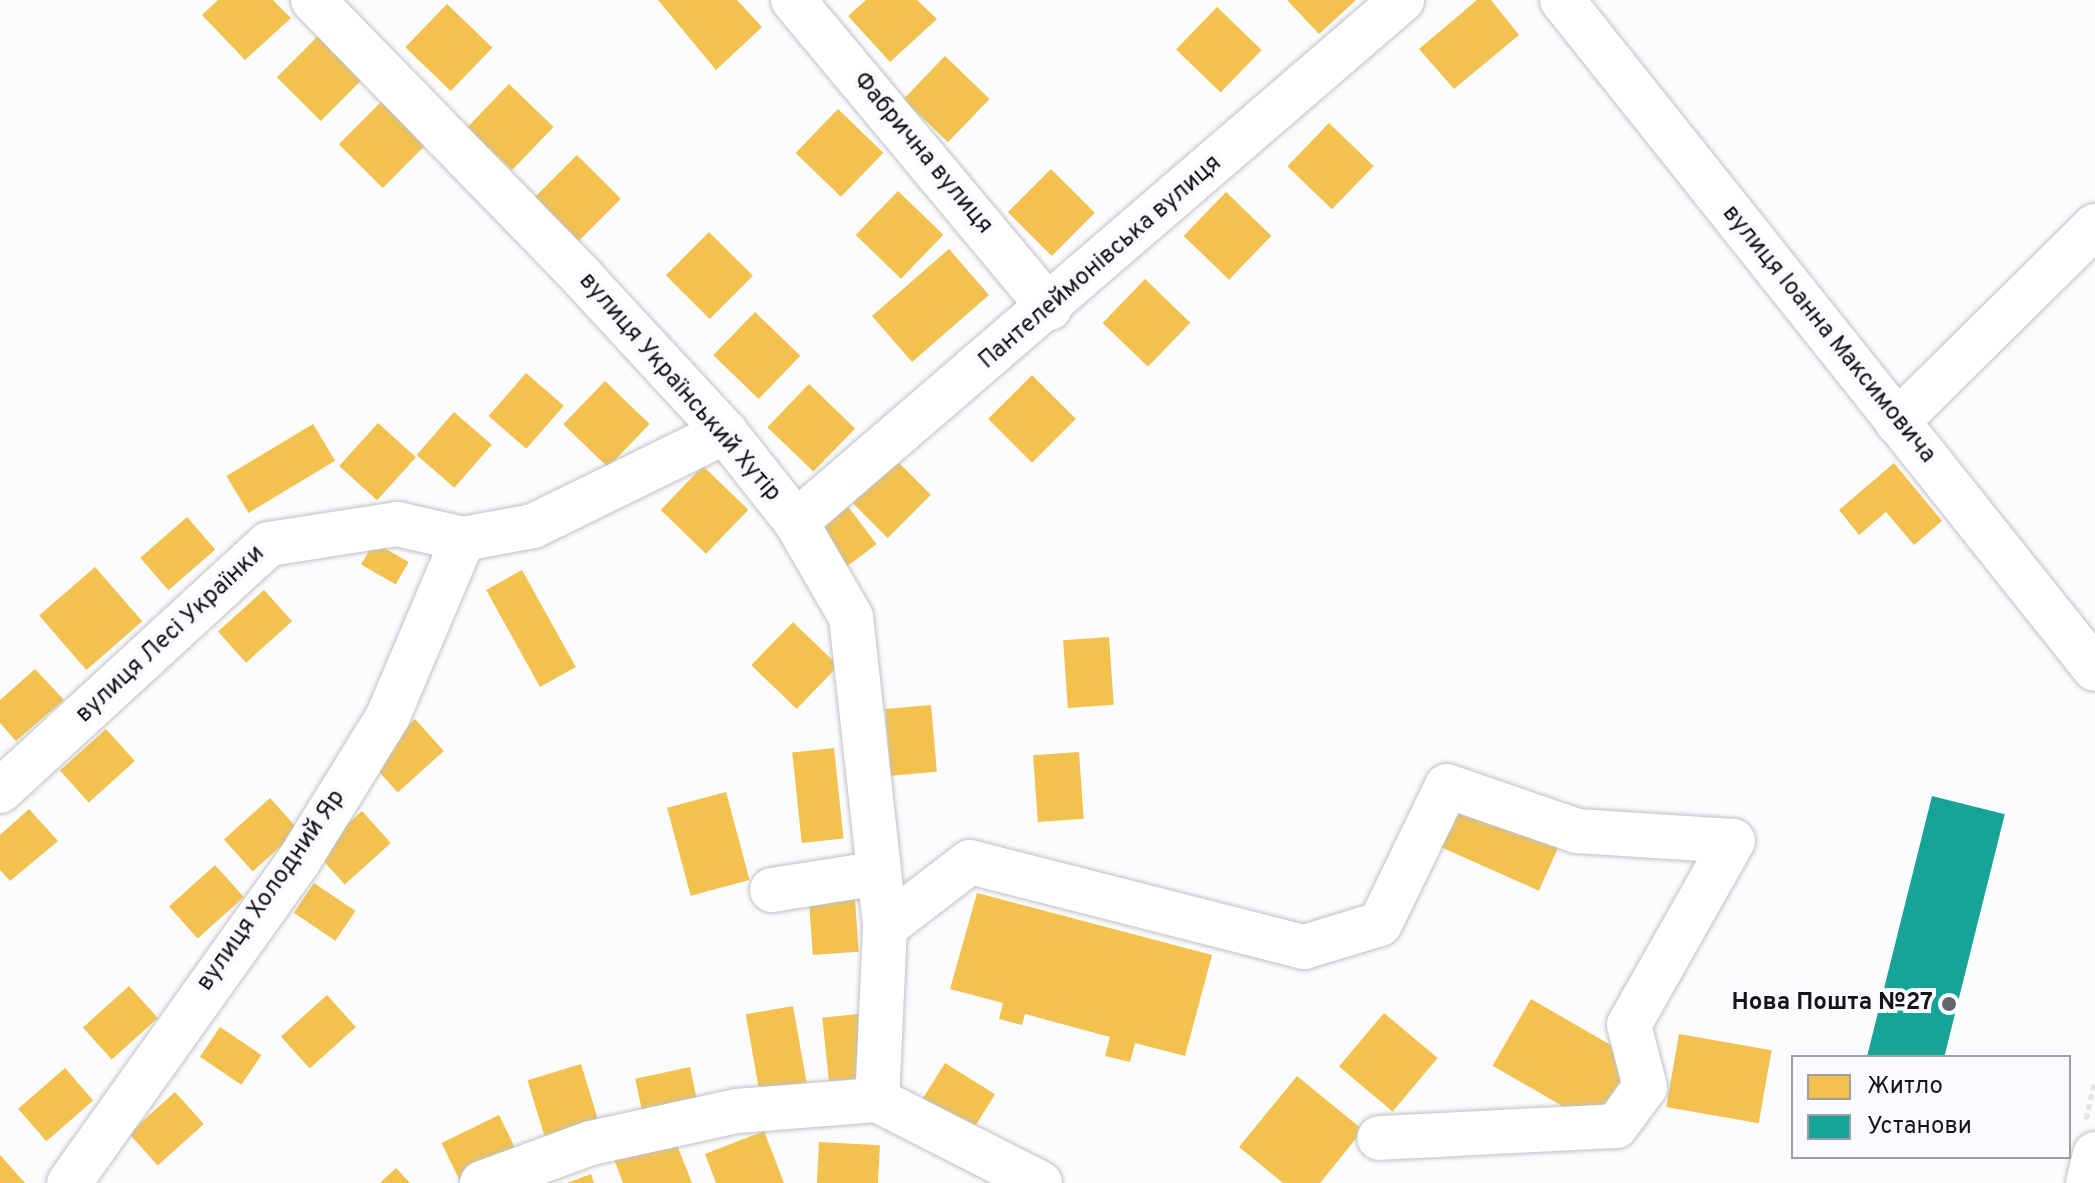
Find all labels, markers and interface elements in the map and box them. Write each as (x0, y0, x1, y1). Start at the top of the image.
street label: Фабрична вулиця (846, 67, 998, 241)
street label: Пантелеймонівська вулиця (974, 150, 1228, 376)
street label: вулиця Іоанна Максимовича (1715, 200, 1941, 470)
street label: вулиця Український Хутір (572, 268, 786, 508)
street label: вулиця Лесі Українки (71, 540, 271, 730)
street label: вулиця Холодний Яр (192, 785, 352, 997)
place label: Нова Пошта №27 (1732, 990, 1933, 1018)
marker: Нова Пошта №27 (1940, 995, 1958, 1013)
legend (1791, 1055, 2071, 1159)
text: Житло (1867, 1072, 1943, 1102)
text: Установи (1867, 1112, 1972, 1142)

